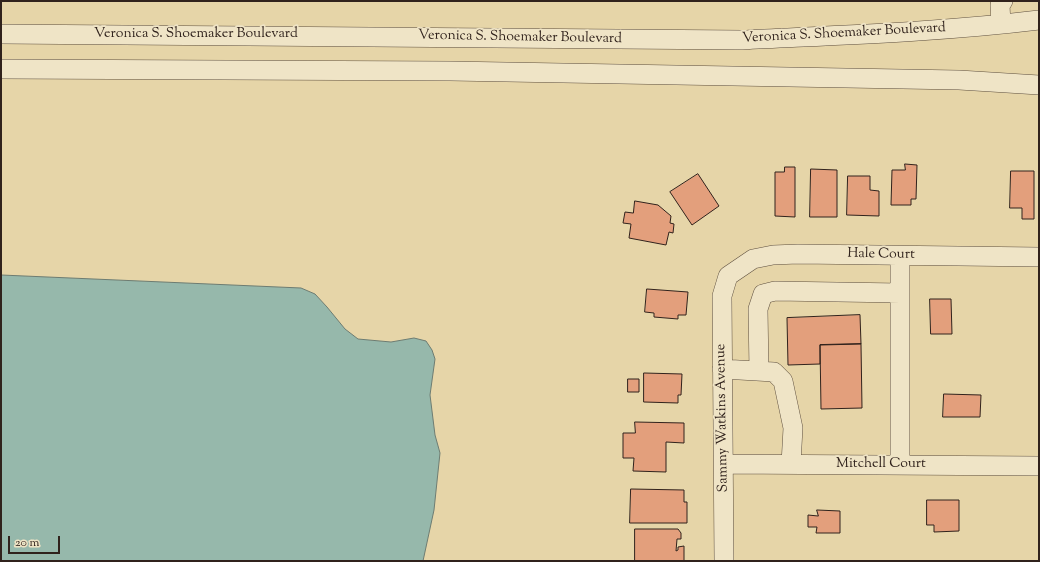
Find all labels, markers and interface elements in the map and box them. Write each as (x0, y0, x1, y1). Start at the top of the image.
street label: Veronica S. Shoemaker Boulevard (742, 20, 946, 48)
street label: Veronica S. Shoemaker Boulevard (94, 27, 298, 43)
street label: Veronica S. Shoemaker Boulevard (418, 28, 622, 48)
street label: Hale Court (847, 246, 915, 264)
street label: Sammy Watkins Avenue (713, 344, 733, 492)
street label: Mitchell Court (836, 457, 926, 473)
scale bar (10, 528, 62, 554)
text: 20 m (15, 534, 39, 552)

